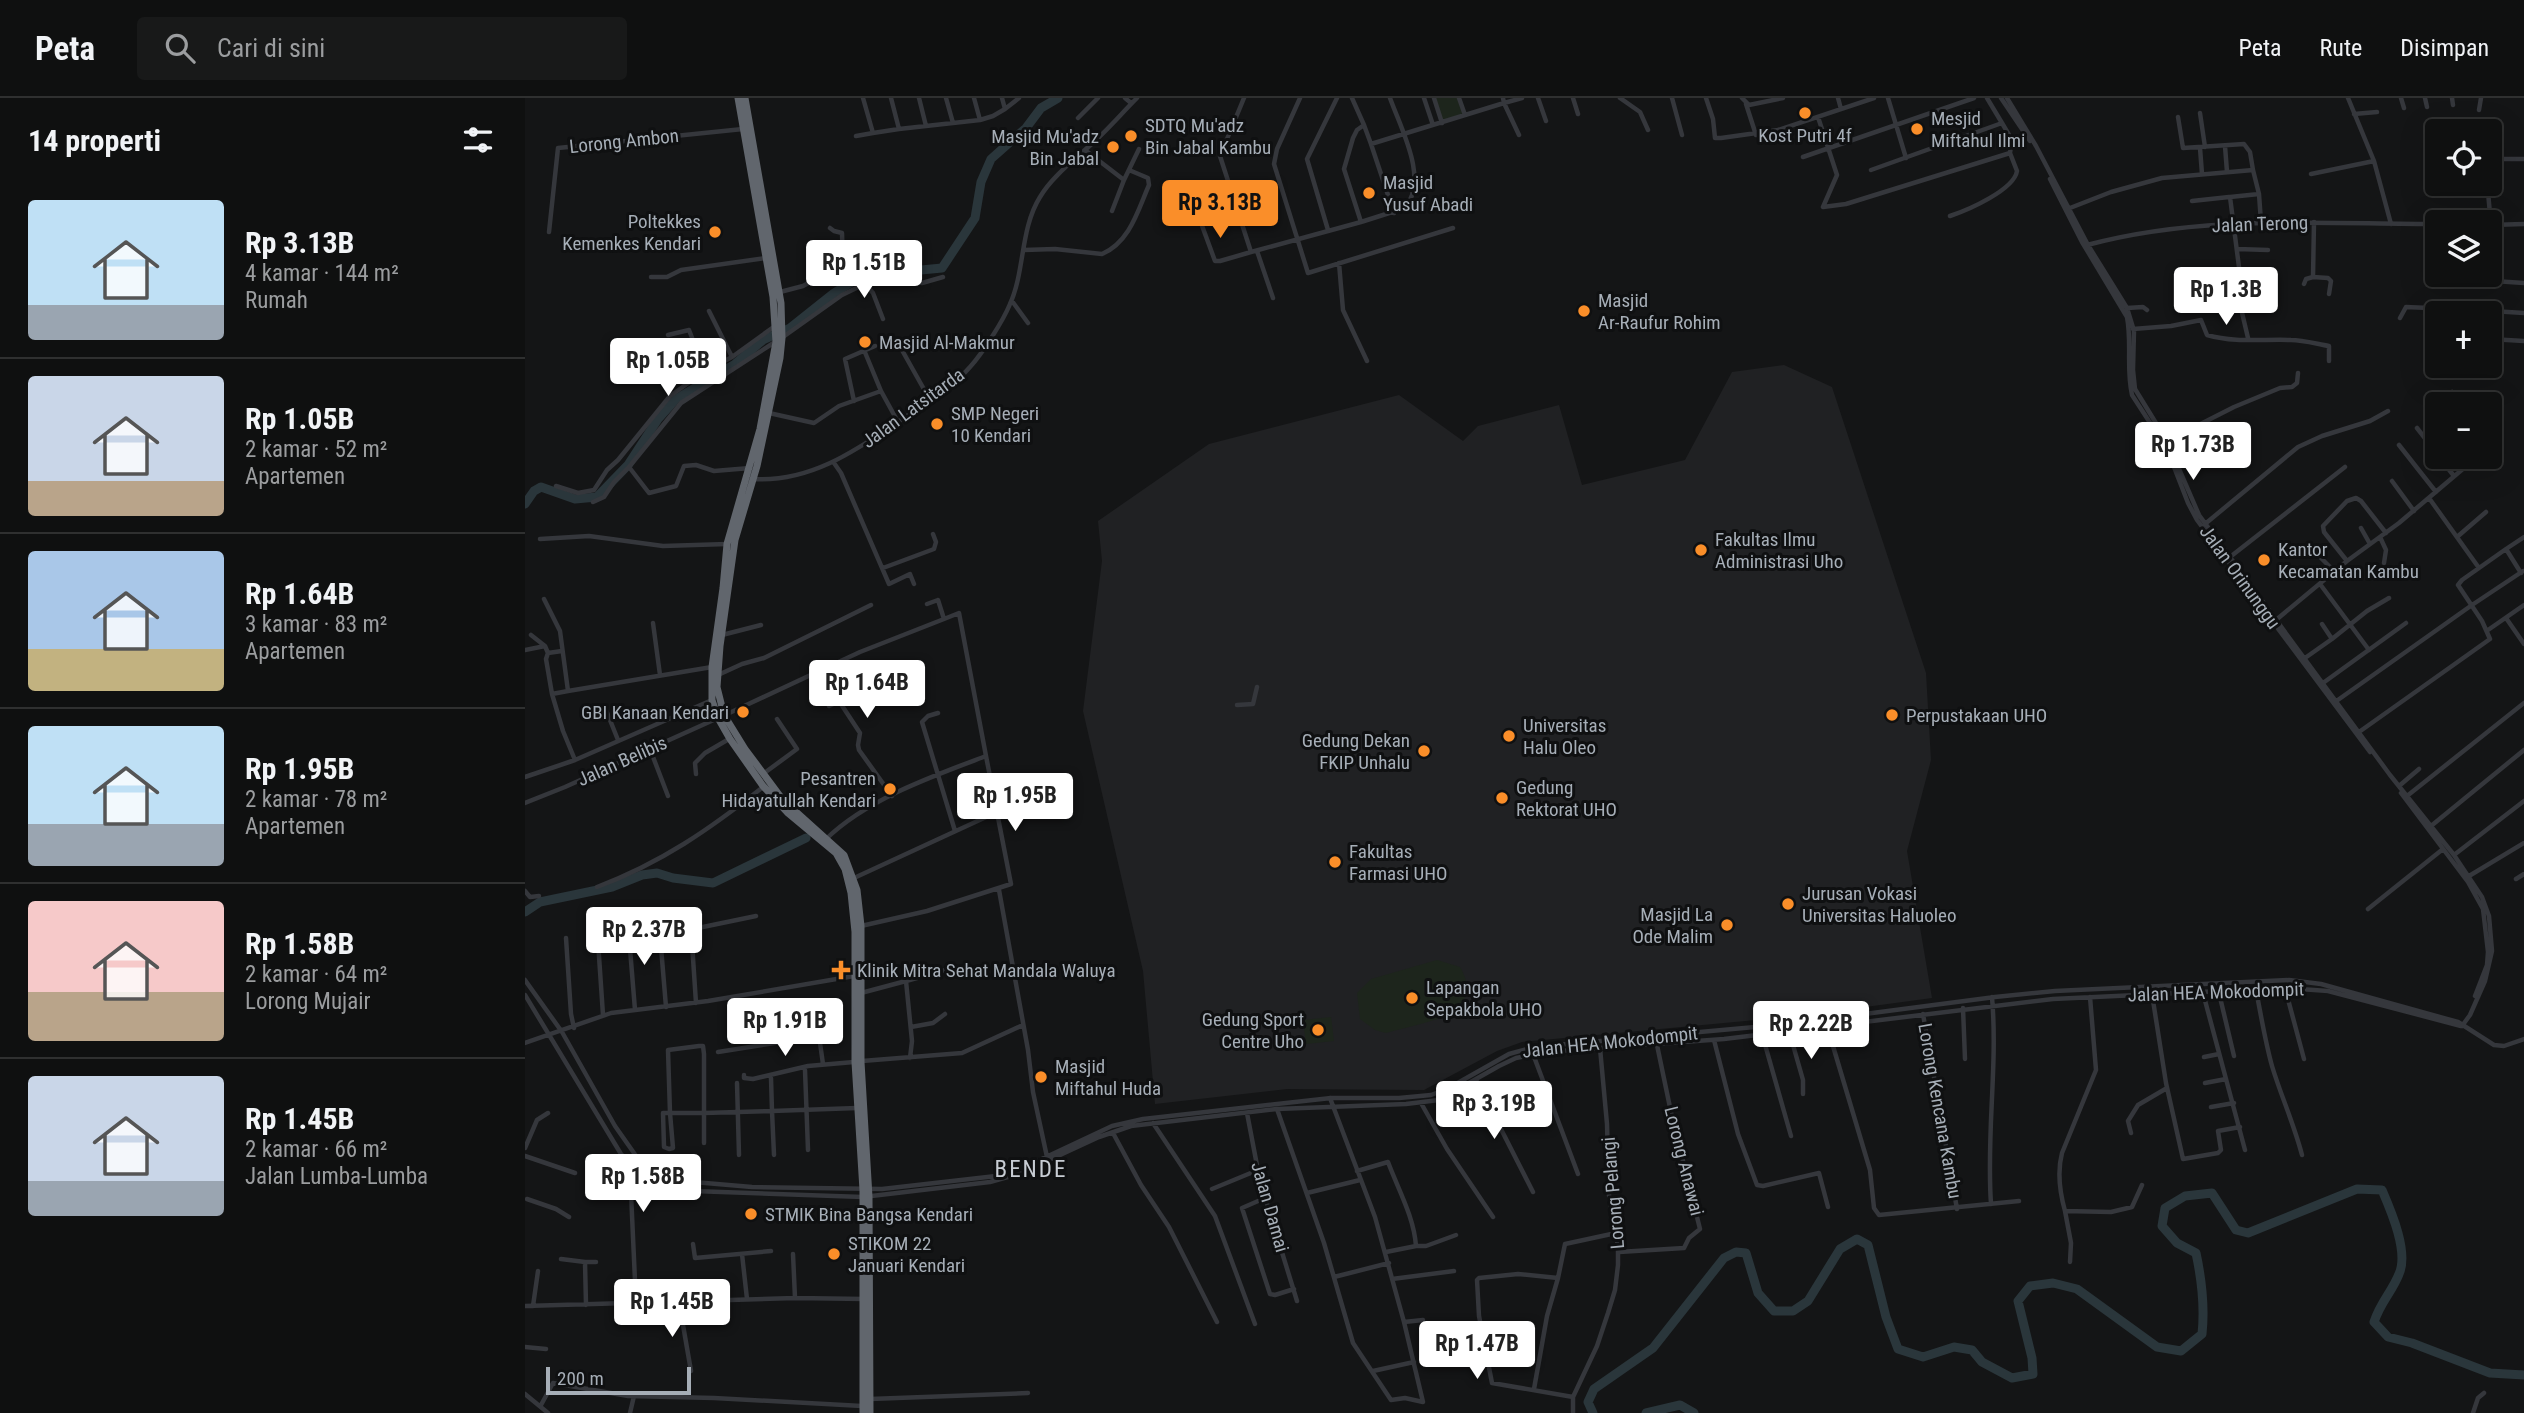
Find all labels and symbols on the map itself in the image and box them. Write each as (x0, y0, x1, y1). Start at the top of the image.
marker: Kost Putri 4f (1797, 105, 1813, 121)
place label: Mesjid Miftahul Ilmi (1931, 107, 2025, 152)
place label: SDTQ Mu'adz Bin Jabal Kambu (1145, 114, 1271, 159)
marker: Mesjid Miftahul Ilmi (1909, 121, 1925, 137)
street label: Lorong Ambon (568, 124, 680, 158)
place label: Kost Putri 4f (1758, 124, 1852, 147)
place label: Masjid Mu'adz Bin Jabal (991, 125, 1099, 170)
marker: SDTQ Mu'adz Bin Jabal Kambu (1123, 128, 1139, 144)
marker: Masjid Mu'adz Bin Jabal (1105, 139, 1121, 155)
place label: Masjid Yusuf Abadi (1383, 171, 1473, 216)
pin: Rp 3.13B (1148, 180, 1292, 240)
marker: Masjid Yusuf Abadi (1361, 185, 1377, 201)
place label: Poltekkes Kemenkes Kendari (562, 210, 701, 255)
street label: Jalan Terong (2211, 211, 2309, 237)
marker: Poltekkes Kemenkes Kendari (707, 224, 723, 240)
pin: Rp 1.51B (792, 240, 936, 300)
pin: Rp 1.3B (2161, 268, 2291, 327)
place label: Masjid Ar-Raufur Rohim (1598, 289, 1721, 334)
marker: Masjid Ar-Raufur Rohim (1576, 303, 1592, 319)
place label: Masjid Al-Makmur (879, 331, 1015, 354)
marker: Masjid Al-Makmur (857, 334, 873, 350)
pin: Rp 1.05B (596, 338, 740, 398)
street label: Jalan Latsitarda (857, 363, 969, 453)
place label: SMP Negeri 10 Kendari (951, 402, 1039, 447)
marker: SMP Negeri 10 Kendari (929, 416, 945, 432)
pin: Rp 1.73B (2121, 422, 2265, 482)
street label: Jalan Orinunggu (2195, 521, 2285, 633)
place label: Fakultas Ilmu Administrasi Uho (1715, 528, 1843, 573)
place label: Kantor Kecamatan Kambu (2278, 538, 2419, 583)
marker: Fakultas Ilmu Administrasi Uho (1693, 542, 1709, 558)
marker: Kantor Kecamatan Kambu (2256, 552, 2272, 568)
pin: Rp 1.64B (795, 660, 939, 720)
place label: GBI Kanaan Kendari (581, 701, 729, 724)
marker: GBI Kanaan Kendari (735, 704, 751, 720)
place label: Perpustakaan UHO (1906, 704, 2047, 727)
marker: Perpustakaan UHO (1884, 707, 1900, 723)
place label: Universitas Halu Oleo (1523, 714, 1606, 759)
marker: Universitas Halu Oleo (1501, 728, 1517, 744)
place label: Gedung Dekan FKIP Unhalu (1302, 729, 1410, 774)
street label: Jalan Belibis (574, 731, 670, 791)
marker: Gedung Dekan FKIP Unhalu (1416, 743, 1432, 759)
place label: Pesantren Hidayatullah Kendari (722, 767, 876, 812)
pin: Rp 1.95B (943, 774, 1087, 833)
place label: Gedung Rektorat UHO (1516, 776, 1617, 821)
marker: Pesantren Hidayatullah Kendari (882, 781, 898, 797)
marker: Gedung Rektorat UHO (1494, 790, 1510, 806)
place label: Fakultas Farmasi UHO (1349, 840, 1447, 885)
marker: Fakultas Farmasi UHO (1327, 854, 1343, 870)
place label: Jurusan Vokasi Universitas Haluoleo (1802, 882, 1956, 927)
marker: Jurusan Vokasi Universitas Haluoleo (1780, 896, 1796, 912)
place label: Masjid La Ode Malim (1632, 903, 1713, 948)
pin: Rp 2.37B (572, 908, 716, 967)
marker: Masjid La Ode Malim (1719, 917, 1735, 933)
place label: Klinik Mitra Sehat Mandala Waluya (857, 959, 1116, 982)
marker: Klinik Mitra Sehat Mandala Waluya (831, 960, 851, 980)
place label: Lapangan Sepakbola UHO (1426, 976, 1542, 1021)
street label: Jalan HEA Mokodompit (2127, 977, 2305, 1007)
marker: Lapangan Sepakbola UHO (1404, 990, 1420, 1006)
pin: Rp 1.91B (713, 998, 857, 1058)
pin: Rp 2.22B (1739, 1002, 1883, 1061)
place label: Gedung Sport Centre Uho (1202, 1008, 1304, 1053)
street label: Jalan HEA Mokodompit (1521, 1021, 1699, 1063)
street label: Lorong Kencana Kambu (1913, 1021, 1967, 1201)
marker: Gedung Sport Centre Uho (1310, 1022, 1326, 1038)
place label: Masjid Miftahul Huda (1055, 1055, 1161, 1100)
marker: Masjid Miftahul Huda (1033, 1069, 1049, 1085)
pin: Rp 3.19B (1422, 1082, 1566, 1141)
street label: Lorong Anawai (1659, 1104, 1709, 1218)
street label: Lorong Pelangi (1597, 1136, 1629, 1250)
pin: Rp 1.58B (571, 1154, 715, 1214)
district label: BENDE (995, 1156, 1067, 1183)
street label: Jalan Damai (1246, 1159, 1294, 1255)
place label: STMIK Bina Bangsa Kendari (765, 1203, 973, 1226)
marker: STMIK Bina Bangsa Kendari (743, 1206, 759, 1222)
place label: STIKOM 22 Januari Kendari (848, 1232, 965, 1277)
marker: STIKOM 22 Januari Kendari (826, 1246, 842, 1262)
pin: Rp 1.45B (600, 1280, 744, 1339)
pin: Rp 1.47B (1405, 1322, 1549, 1381)
scale bar (546, 1364, 691, 1396)

